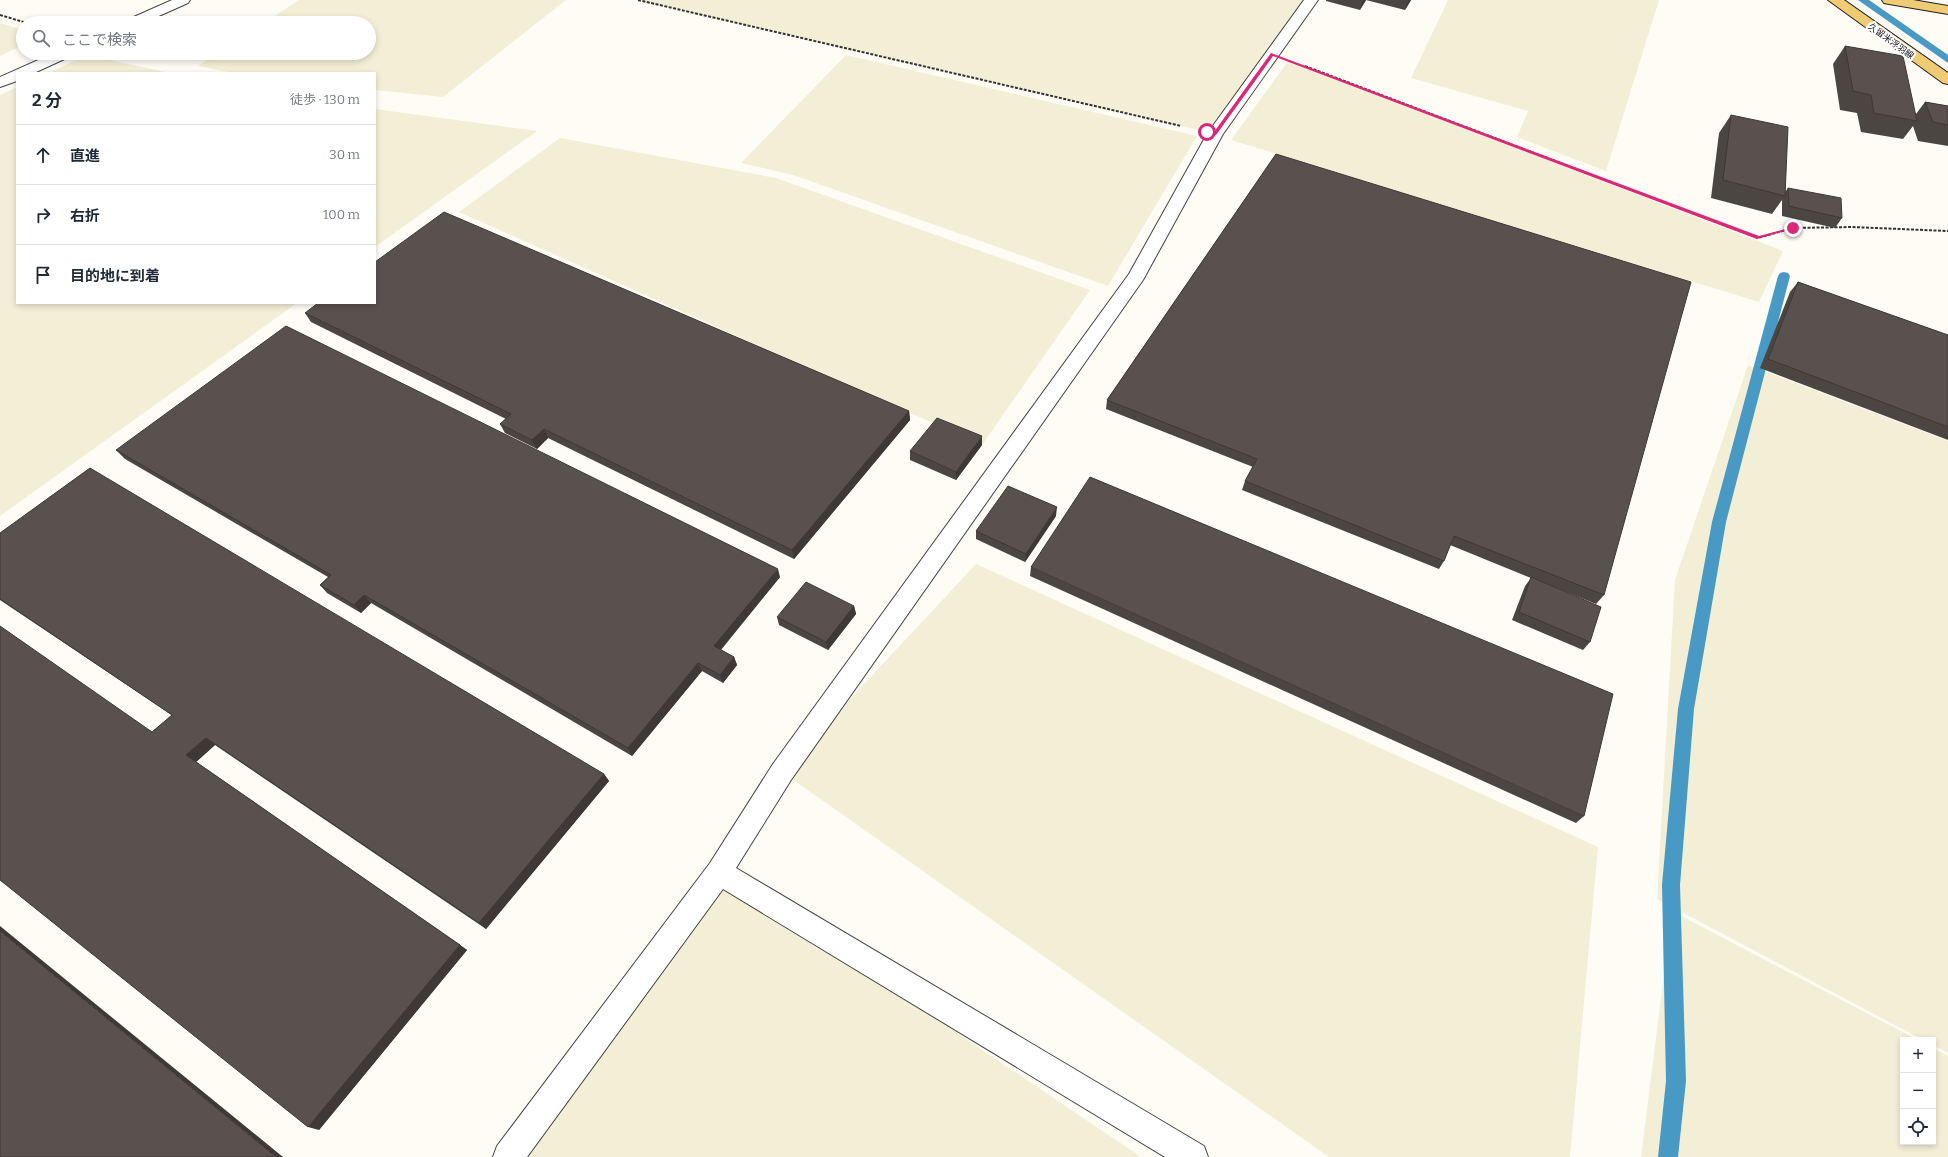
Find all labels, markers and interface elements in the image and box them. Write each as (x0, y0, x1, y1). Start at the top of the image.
search box (16, 16, 376, 60)
street label: 久留米浮羽線 (1866, 21, 1917, 61)
icon: search (30, 27, 52, 49)
text: ここで検索 (62, 31, 137, 49)
text: 2 分 (32, 90, 62, 111)
text: 徒歩 · 130 m (290, 92, 360, 107)
route start (1198, 123, 1216, 141)
icon: ahead (32, 144, 54, 166)
text: 直進 (70, 147, 100, 165)
text: 30 m (329, 147, 360, 162)
icon: right (32, 204, 54, 226)
text: 右折 (70, 207, 100, 225)
text: 100 m (323, 207, 360, 222)
route end (1784, 219, 1802, 237)
icon: arrive (32, 264, 54, 286)
text: 目的地に到着 (70, 267, 160, 285)
map controls (1900, 1037, 1936, 1145)
button: + (1900, 1037, 1936, 1073)
button: − (1900, 1073, 1936, 1109)
button: locate (1900, 1109, 1936, 1145)

